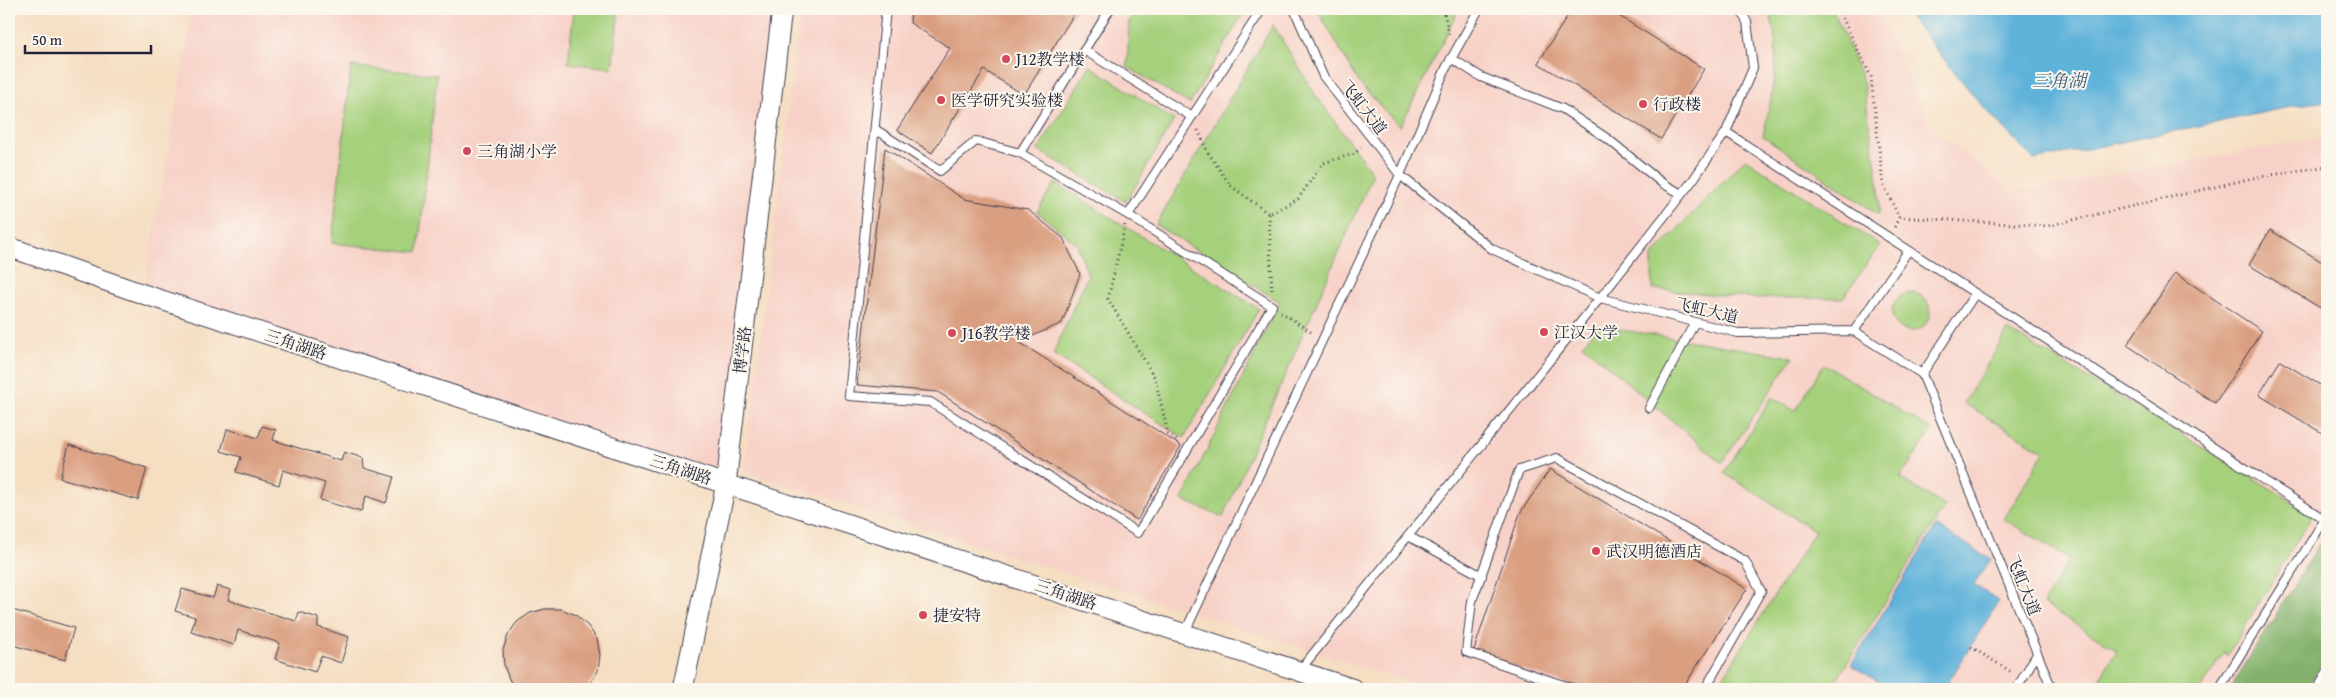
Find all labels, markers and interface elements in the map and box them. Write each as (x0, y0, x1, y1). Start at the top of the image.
scale bar (25, 22, 151, 54)
text: 50 m (32, 29, 63, 50)
place label: J12教学楼 (1014, 47, 1084, 71)
marker: J12教学楼 (1000, 53, 1012, 65)
water label: 三角湖 (2032, 67, 2089, 94)
street label: 飞虹大道 (1335, 74, 1393, 140)
place label: 医学研究实验楼 (951, 88, 1063, 112)
place label: 行政楼 (1653, 92, 1701, 116)
marker: 医学研究实验楼 (935, 94, 947, 106)
marker: 行政楼 (1637, 98, 1649, 110)
place label: 三角湖小学 (477, 139, 557, 163)
marker: 三角湖小学 (461, 145, 473, 157)
street label: 飞虹大道 (1673, 291, 1741, 329)
place label: 江汉大学 (1554, 320, 1618, 344)
place label: J16教学楼 (960, 321, 1030, 345)
street label: 三角湖路 (262, 323, 330, 365)
street label: 博学路 (727, 325, 757, 375)
marker: 江汉大学 (1538, 326, 1550, 338)
marker: J16教学楼 (946, 327, 958, 339)
street label: 三角湖路 (647, 448, 715, 490)
place label: 武汉明德酒店 (1606, 539, 1702, 563)
marker: 武汉明德酒店 (1590, 545, 1602, 557)
street label: 飞虹大道 (2001, 551, 2047, 619)
street label: 三角湖路 (1032, 573, 1100, 615)
place label: 捷安特 (933, 603, 981, 627)
marker: 捷安特 (917, 609, 929, 621)

